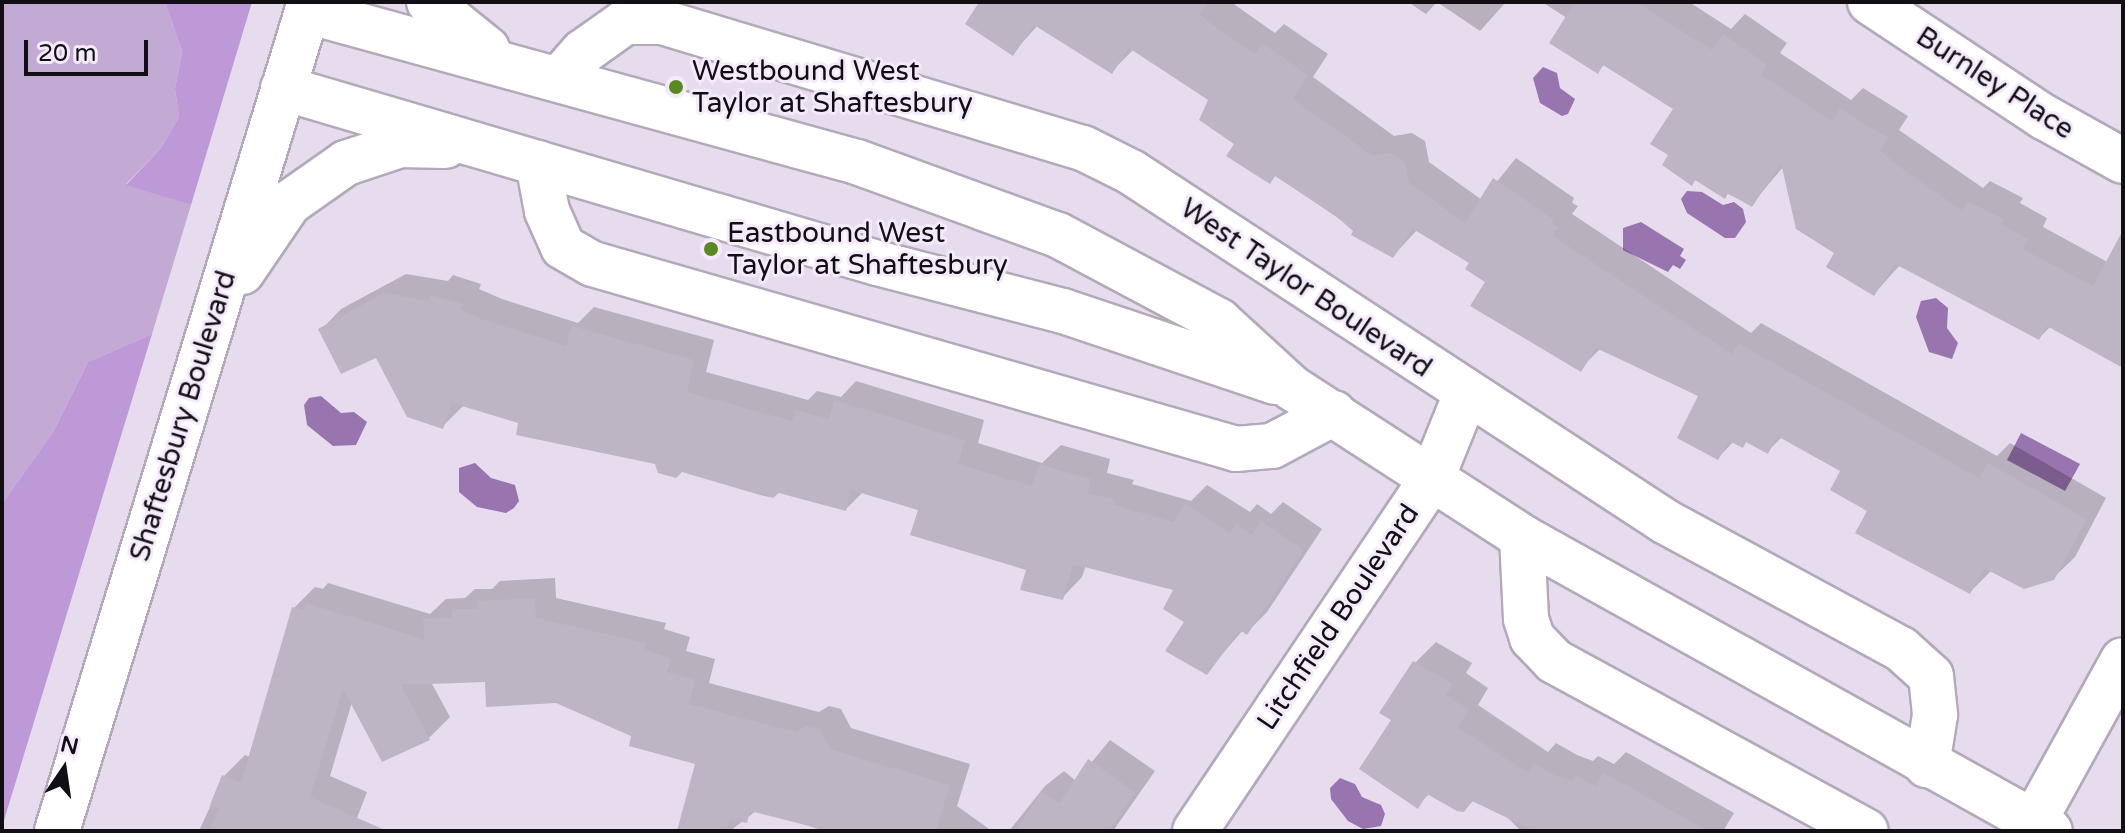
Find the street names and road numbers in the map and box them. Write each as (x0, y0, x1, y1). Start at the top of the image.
street label: Burnley Place (1910, 20, 2080, 146)
street label: West Taylor Boulevard (1174, 191, 1438, 385)
street label: Shaftesbury Boulevard (123, 267, 243, 565)
street label: Litchfield Boulevard (1250, 498, 1426, 736)

